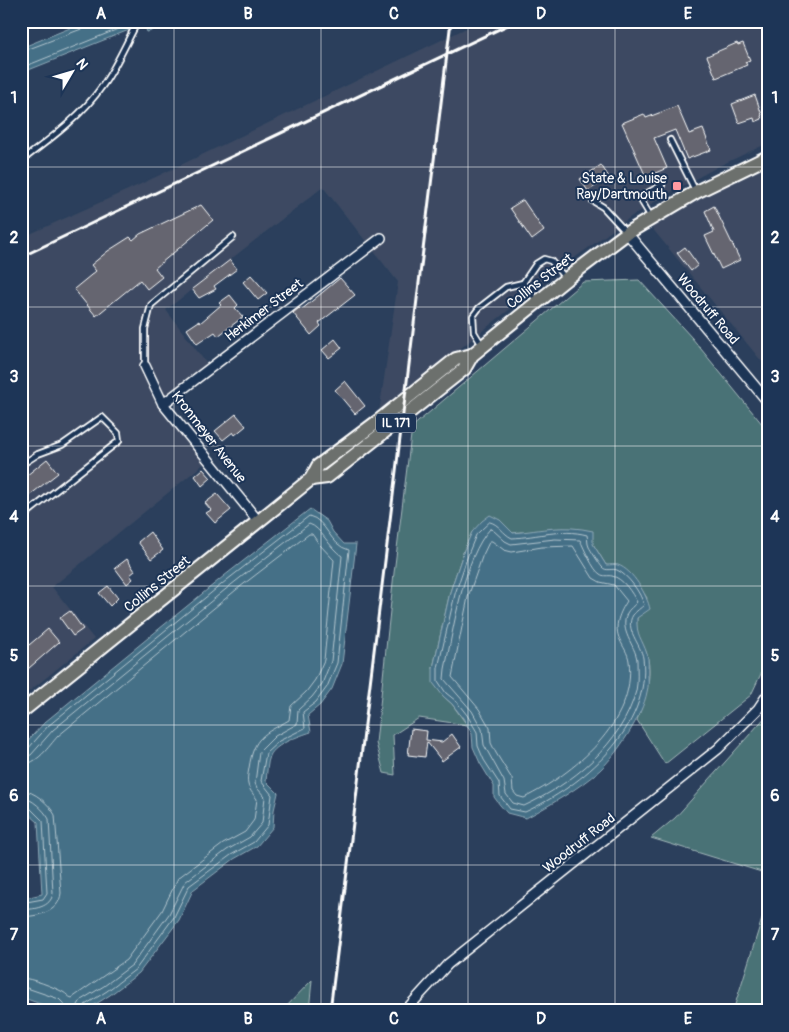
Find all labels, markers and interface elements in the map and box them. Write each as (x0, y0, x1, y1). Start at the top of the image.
text: A (96, 4, 107, 24)
text: B (243, 4, 253, 24)
text: C (389, 4, 399, 24)
text: D (536, 4, 546, 24)
text: E (684, 4, 693, 24)
north arrow (48, 48, 98, 98)
text: N (72, 55, 91, 73)
text: 1 (11, 88, 17, 108)
text: 1 (772, 88, 778, 108)
place label: State & Louise Ray/Dartmouth (576, 170, 667, 203)
marker: State & Louise Ray/Dartmouth (671, 180, 683, 192)
text: 2 (10, 228, 19, 248)
text: 2 (771, 228, 780, 248)
street label: Collins Street (503, 249, 577, 312)
street label: Woodruff Road (673, 270, 743, 348)
street label: Herkimer Street (222, 275, 307, 345)
text: 3 (10, 367, 19, 387)
text: 3 (771, 367, 780, 387)
street label: Kronmeyer Avenue (168, 388, 250, 486)
road number: IL 171 (376, 413, 416, 432)
text: 4 (9, 507, 19, 527)
text: 4 (770, 507, 780, 527)
street label: Collins Street (121, 552, 194, 616)
text: 5 (10, 646, 19, 666)
text: 5 (771, 646, 780, 666)
text: 6 (9, 786, 19, 806)
text: 6 (770, 786, 780, 806)
street label: Woodruff Road (539, 809, 619, 877)
text: 7 (10, 925, 19, 945)
text: 7 (771, 925, 780, 945)
text: A (96, 1009, 107, 1029)
text: B (243, 1009, 253, 1029)
text: C (389, 1009, 399, 1029)
text: D (536, 1009, 546, 1029)
text: E (684, 1009, 693, 1029)

